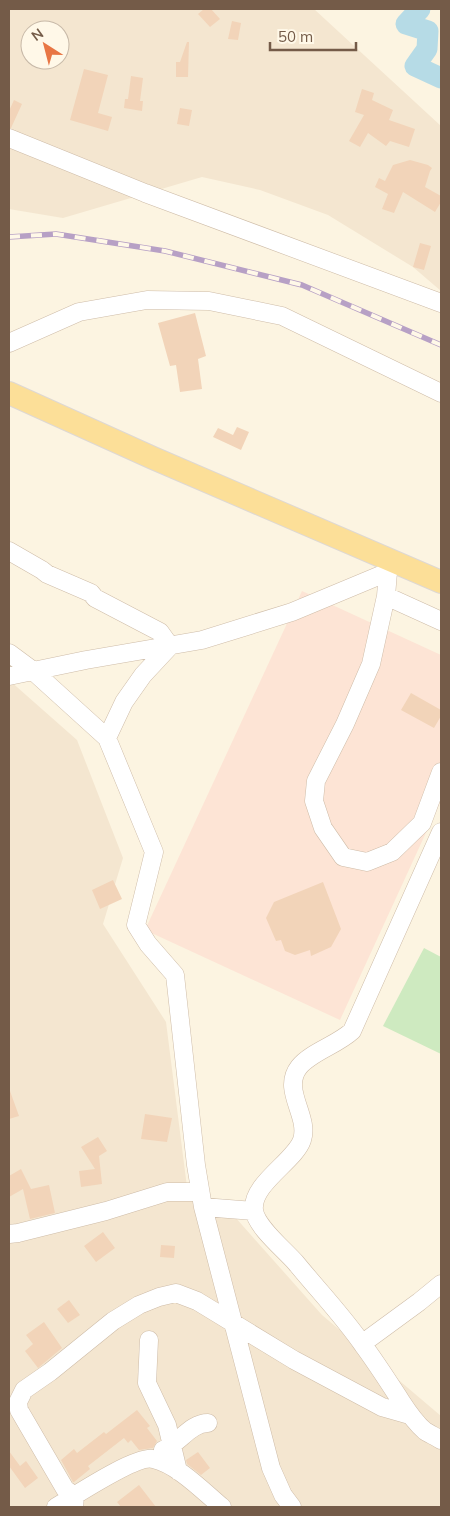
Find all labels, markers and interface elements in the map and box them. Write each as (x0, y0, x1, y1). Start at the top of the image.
north arrow (20, 20, 70, 70)
scale bar (270, 20, 356, 52)
text: N (28, 24, 47, 45)
text: 50 m (278, 27, 313, 46)

